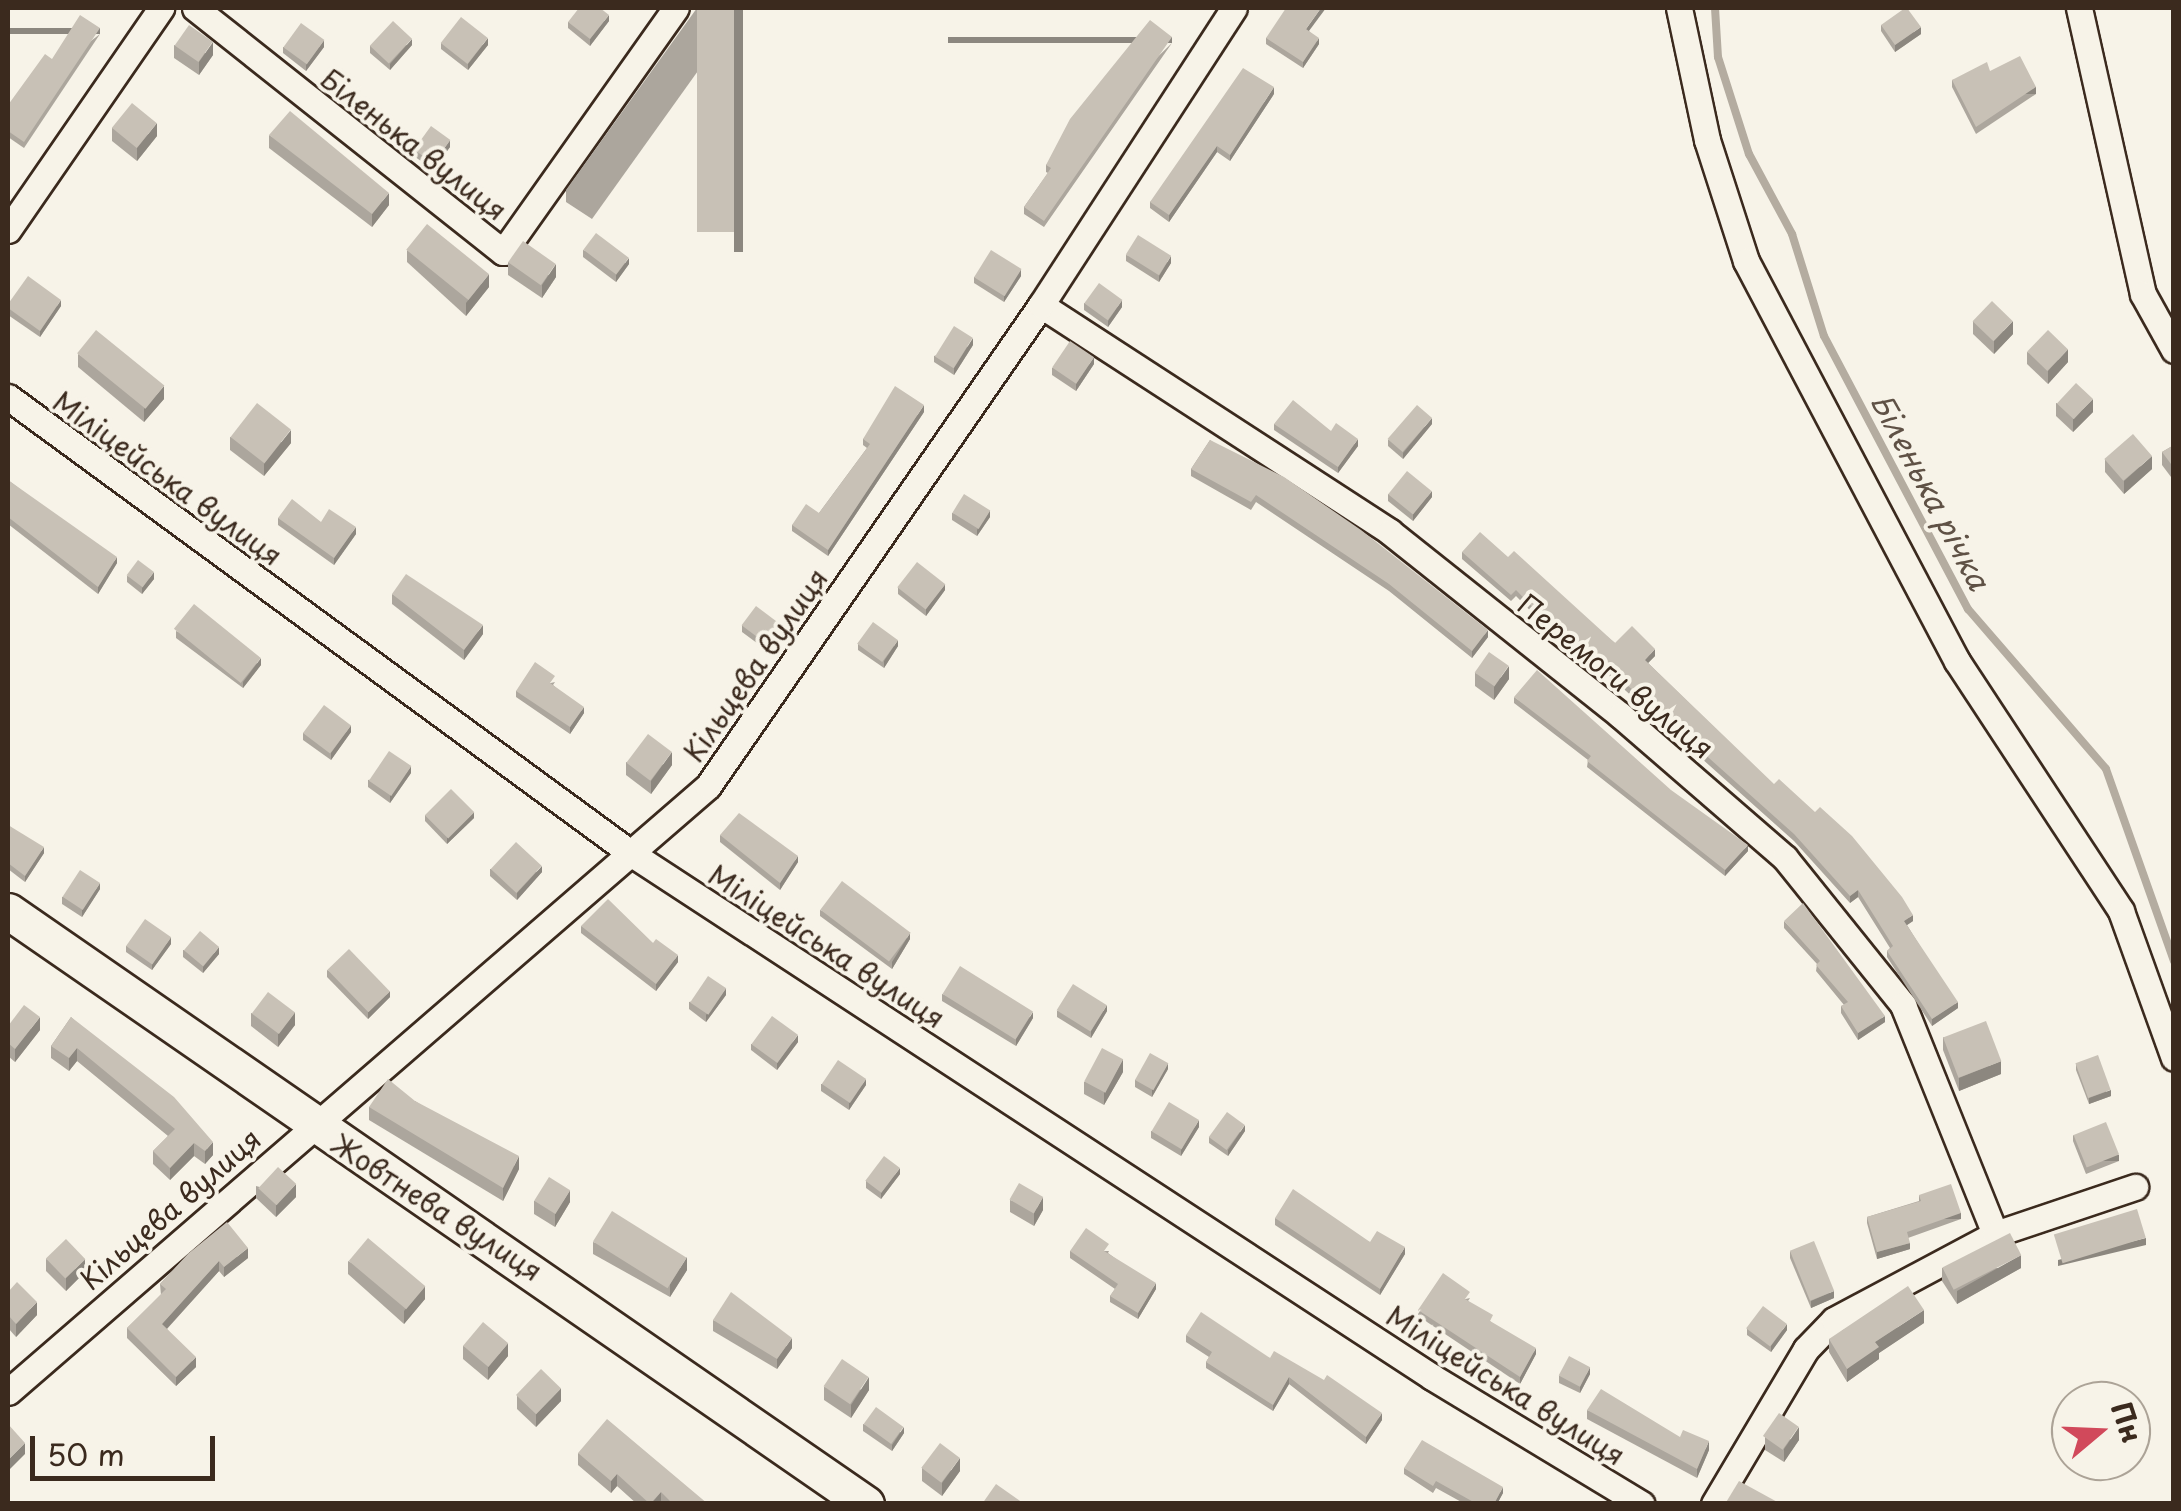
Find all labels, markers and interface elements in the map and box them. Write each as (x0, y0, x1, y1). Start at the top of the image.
street label: Біленька вулиця (314, 61, 514, 227)
street label: Міліцейська вулиця (47, 383, 289, 573)
water label: Біленька річка (1864, 386, 1998, 596)
street label: Кільцева вулиця (675, 561, 835, 769)
street label: Перемоги вулиця (1511, 587, 1721, 765)
street label: Міліцейська вулиця (702, 857, 952, 1035)
street label: Кільцева вулиця (72, 1121, 268, 1297)
street label: Жовтнева вулиця (325, 1126, 549, 1288)
street label: Міліцейська вулиця (1380, 1298, 1632, 1472)
north arrow (2051, 1381, 2151, 1481)
text: Пн (2101, 1396, 2155, 1448)
scale bar (35, 1416, 220, 1478)
text: 50 m (47, 1431, 125, 1476)

